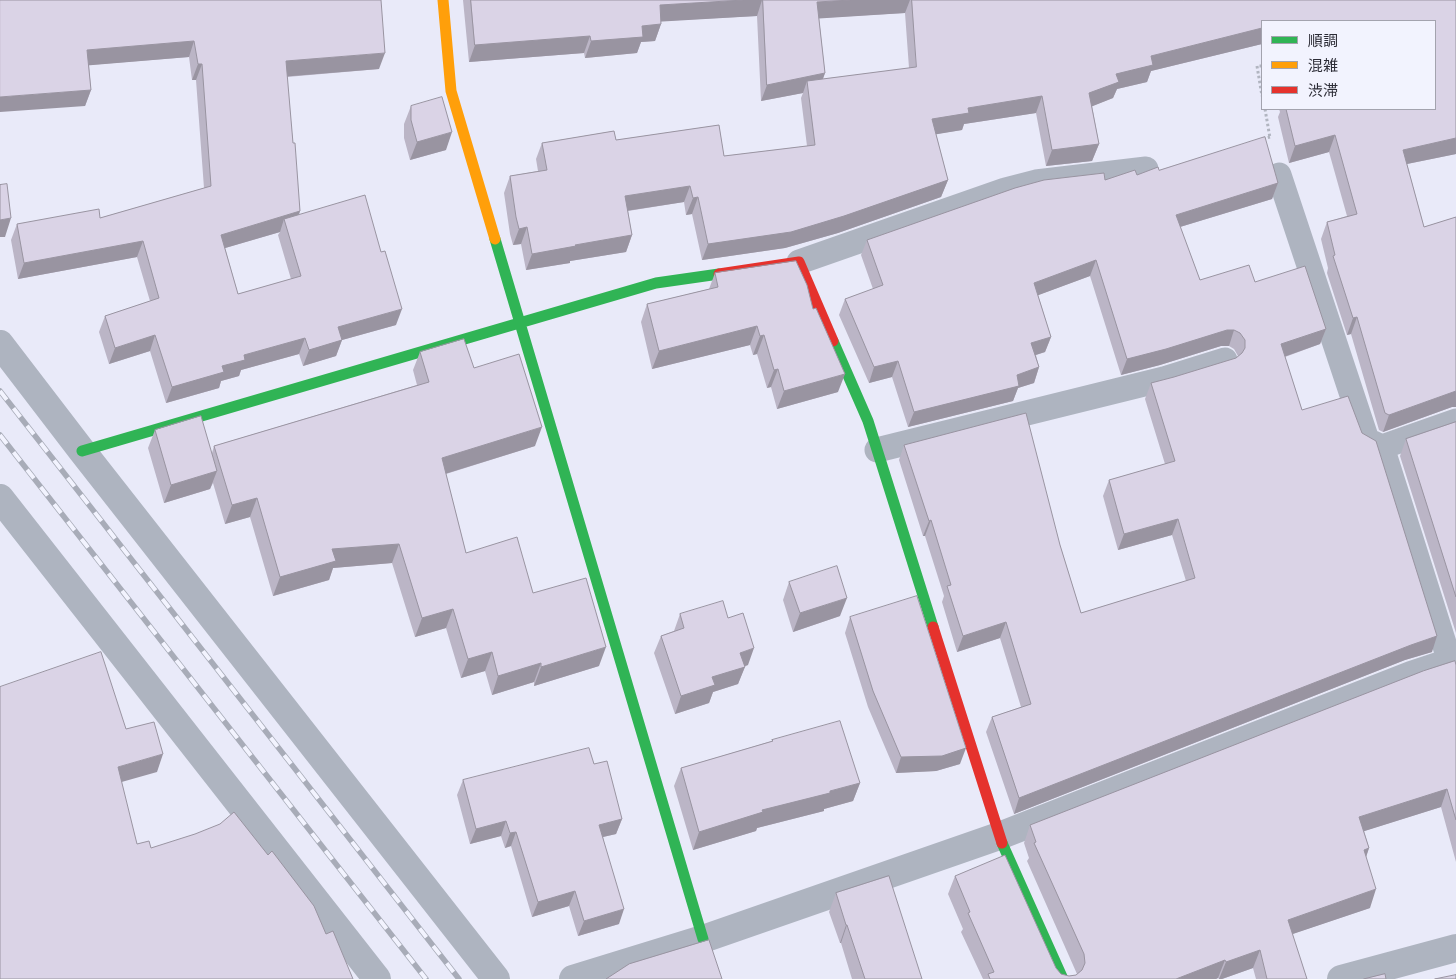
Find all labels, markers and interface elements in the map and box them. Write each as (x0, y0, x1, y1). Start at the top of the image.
legend (1261, 20, 1436, 110)
text: 順調 (1308, 32, 1338, 50)
text: 混雑 (1308, 57, 1338, 75)
text: 渋滞 (1308, 82, 1338, 100)

